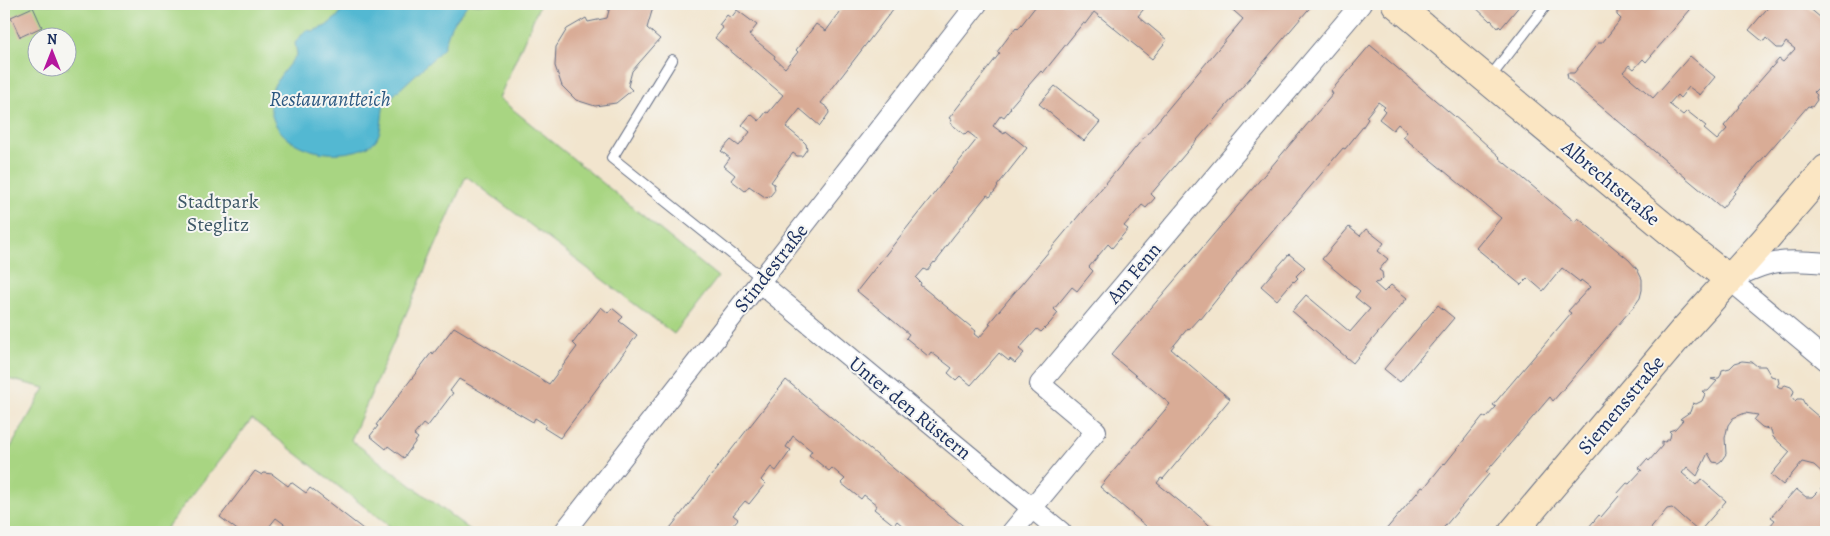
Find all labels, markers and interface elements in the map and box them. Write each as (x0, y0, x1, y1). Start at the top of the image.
north arrow (28, 28, 78, 78)
text: N (47, 30, 57, 49)
water label: Restaurantteich (269, 85, 391, 113)
street label: Albrechtstraße (1555, 133, 1666, 232)
park label: Stadtpark Steglitz (177, 188, 259, 238)
street label: Stindestraße (728, 218, 814, 318)
street label: Am Fenn (1100, 237, 1168, 310)
street label: Unter den Rüstern (843, 350, 977, 466)
street label: Siemensstraße (1572, 350, 1671, 460)

